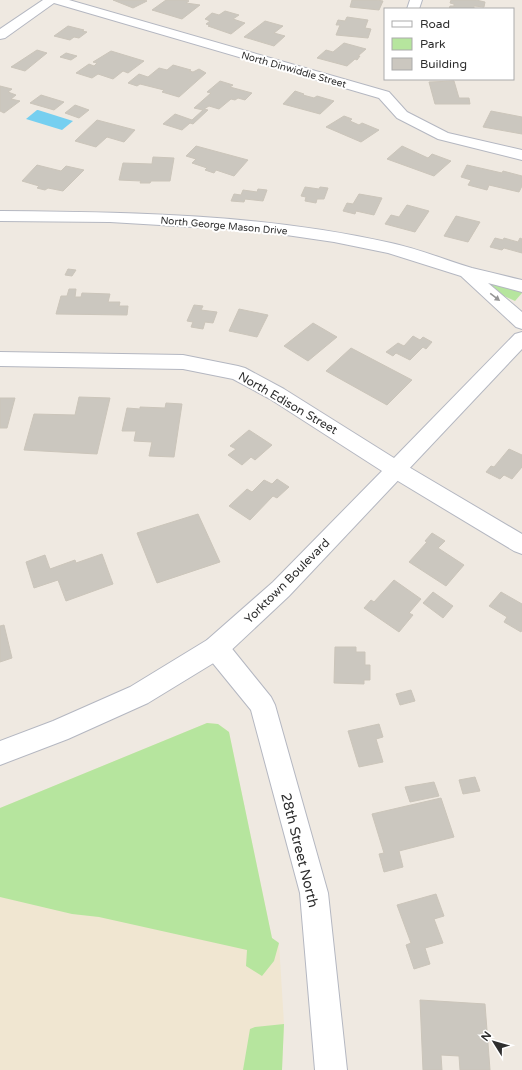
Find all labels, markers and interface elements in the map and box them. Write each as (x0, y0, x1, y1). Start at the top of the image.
legend (384, 8, 514, 80)
text: Road (420, 17, 450, 31)
text: Park (420, 37, 446, 51)
street label: North Dinwiddie Street (240, 49, 348, 91)
text: Building (420, 57, 467, 71)
street label: North George Mason Drive (160, 214, 288, 238)
one-way arrow (489, 293, 500, 301)
street label: North Edison Street (236, 369, 340, 437)
street label: Yorktown Boulevard (242, 536, 332, 626)
street label: 28th Street North (277, 791, 322, 909)
north arrow (474, 1022, 514, 1062)
text: N (479, 1029, 494, 1044)

